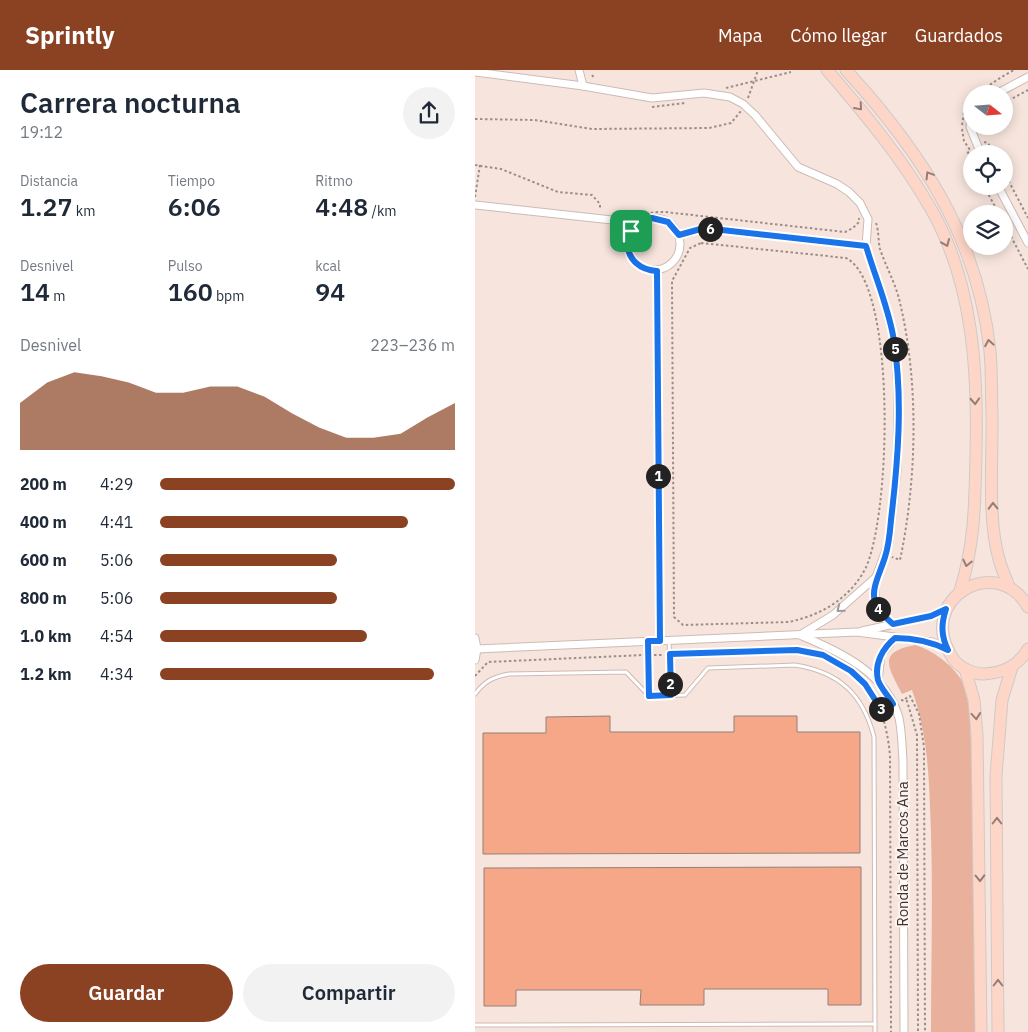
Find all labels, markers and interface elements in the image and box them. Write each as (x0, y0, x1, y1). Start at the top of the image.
text: Sprintly (25, 19, 115, 51)
text: Mapa (718, 24, 762, 47)
text: Cómo llegar (790, 24, 887, 47)
text: Guardados (915, 24, 1003, 47)
text: Carrera nocturna (20, 84, 241, 121)
north arrow (963, 85, 1013, 135)
map controls (963, 85, 1013, 255)
button: share (403, 87, 455, 139)
one-way arrow (853, 101, 862, 110)
text: 19:12 (20, 122, 63, 142)
button: locate (963, 145, 1013, 195)
text: Distancia (20, 172, 78, 190)
text: Tiempo (168, 172, 215, 190)
text: Ritmo (315, 172, 353, 190)
one-way arrow (925, 172, 935, 181)
text: 1.27 (20, 190, 72, 223)
text: 6:06 (168, 190, 221, 223)
text: 4:48 (315, 190, 368, 223)
text: km (72, 202, 95, 220)
text: /km (368, 202, 397, 220)
button: layers (963, 205, 1013, 255)
pin (610, 210, 652, 252)
pin: 6 (697, 216, 723, 242)
icon: arrive (617, 217, 645, 245)
text: 6 (706, 220, 715, 238)
one-way arrow (940, 238, 950, 247)
text: Desnivel (20, 257, 74, 275)
text: Pulso (168, 257, 203, 275)
text: kcal (315, 257, 341, 275)
text: 14 (20, 275, 50, 308)
text: 160 (168, 275, 213, 308)
text: 94 (315, 275, 345, 308)
text: m (50, 287, 66, 305)
text: bpm (213, 287, 244, 305)
text: Desnivel (20, 335, 81, 355)
text: 223–236 m (370, 335, 455, 355)
pin: 5 (883, 336, 907, 362)
one-way arrow (984, 339, 994, 348)
text: 5 (891, 340, 900, 358)
one-way arrow (970, 398, 981, 406)
pin: 1 (645, 464, 671, 488)
text: 1 (654, 467, 663, 485)
text: 200 m (20, 474, 67, 494)
text: 4:29 (100, 474, 133, 494)
one-way arrow (988, 502, 998, 510)
text: 400 m (20, 512, 67, 532)
text: 4:41 (100, 512, 133, 532)
text: 600 m (20, 550, 67, 570)
text: 5:06 (100, 550, 133, 570)
one-way arrow (962, 559, 973, 568)
text: 800 m (20, 588, 67, 608)
text: 5:06 (100, 588, 133, 608)
pin: 4 (865, 596, 891, 622)
text: 4 (874, 600, 883, 618)
one-way arrow (837, 603, 846, 612)
text: 1.0 km (20, 626, 71, 646)
text: 4:54 (100, 626, 133, 646)
text: 1.2 km (20, 664, 71, 684)
text: 4:34 (100, 664, 133, 684)
pin: 2 (657, 672, 683, 696)
text: 2 (666, 675, 675, 693)
pin: 3 (869, 696, 893, 722)
text: 3 (877, 700, 886, 718)
one-way arrow (970, 712, 981, 720)
street label: Ronda de Marcos Ana (893, 781, 912, 927)
one-way arrow (992, 817, 1002, 824)
one-way arrow (975, 875, 985, 883)
button: Guardar (20, 964, 233, 1022)
button: Compartir (243, 964, 455, 1022)
one-way arrow (993, 979, 1003, 987)

